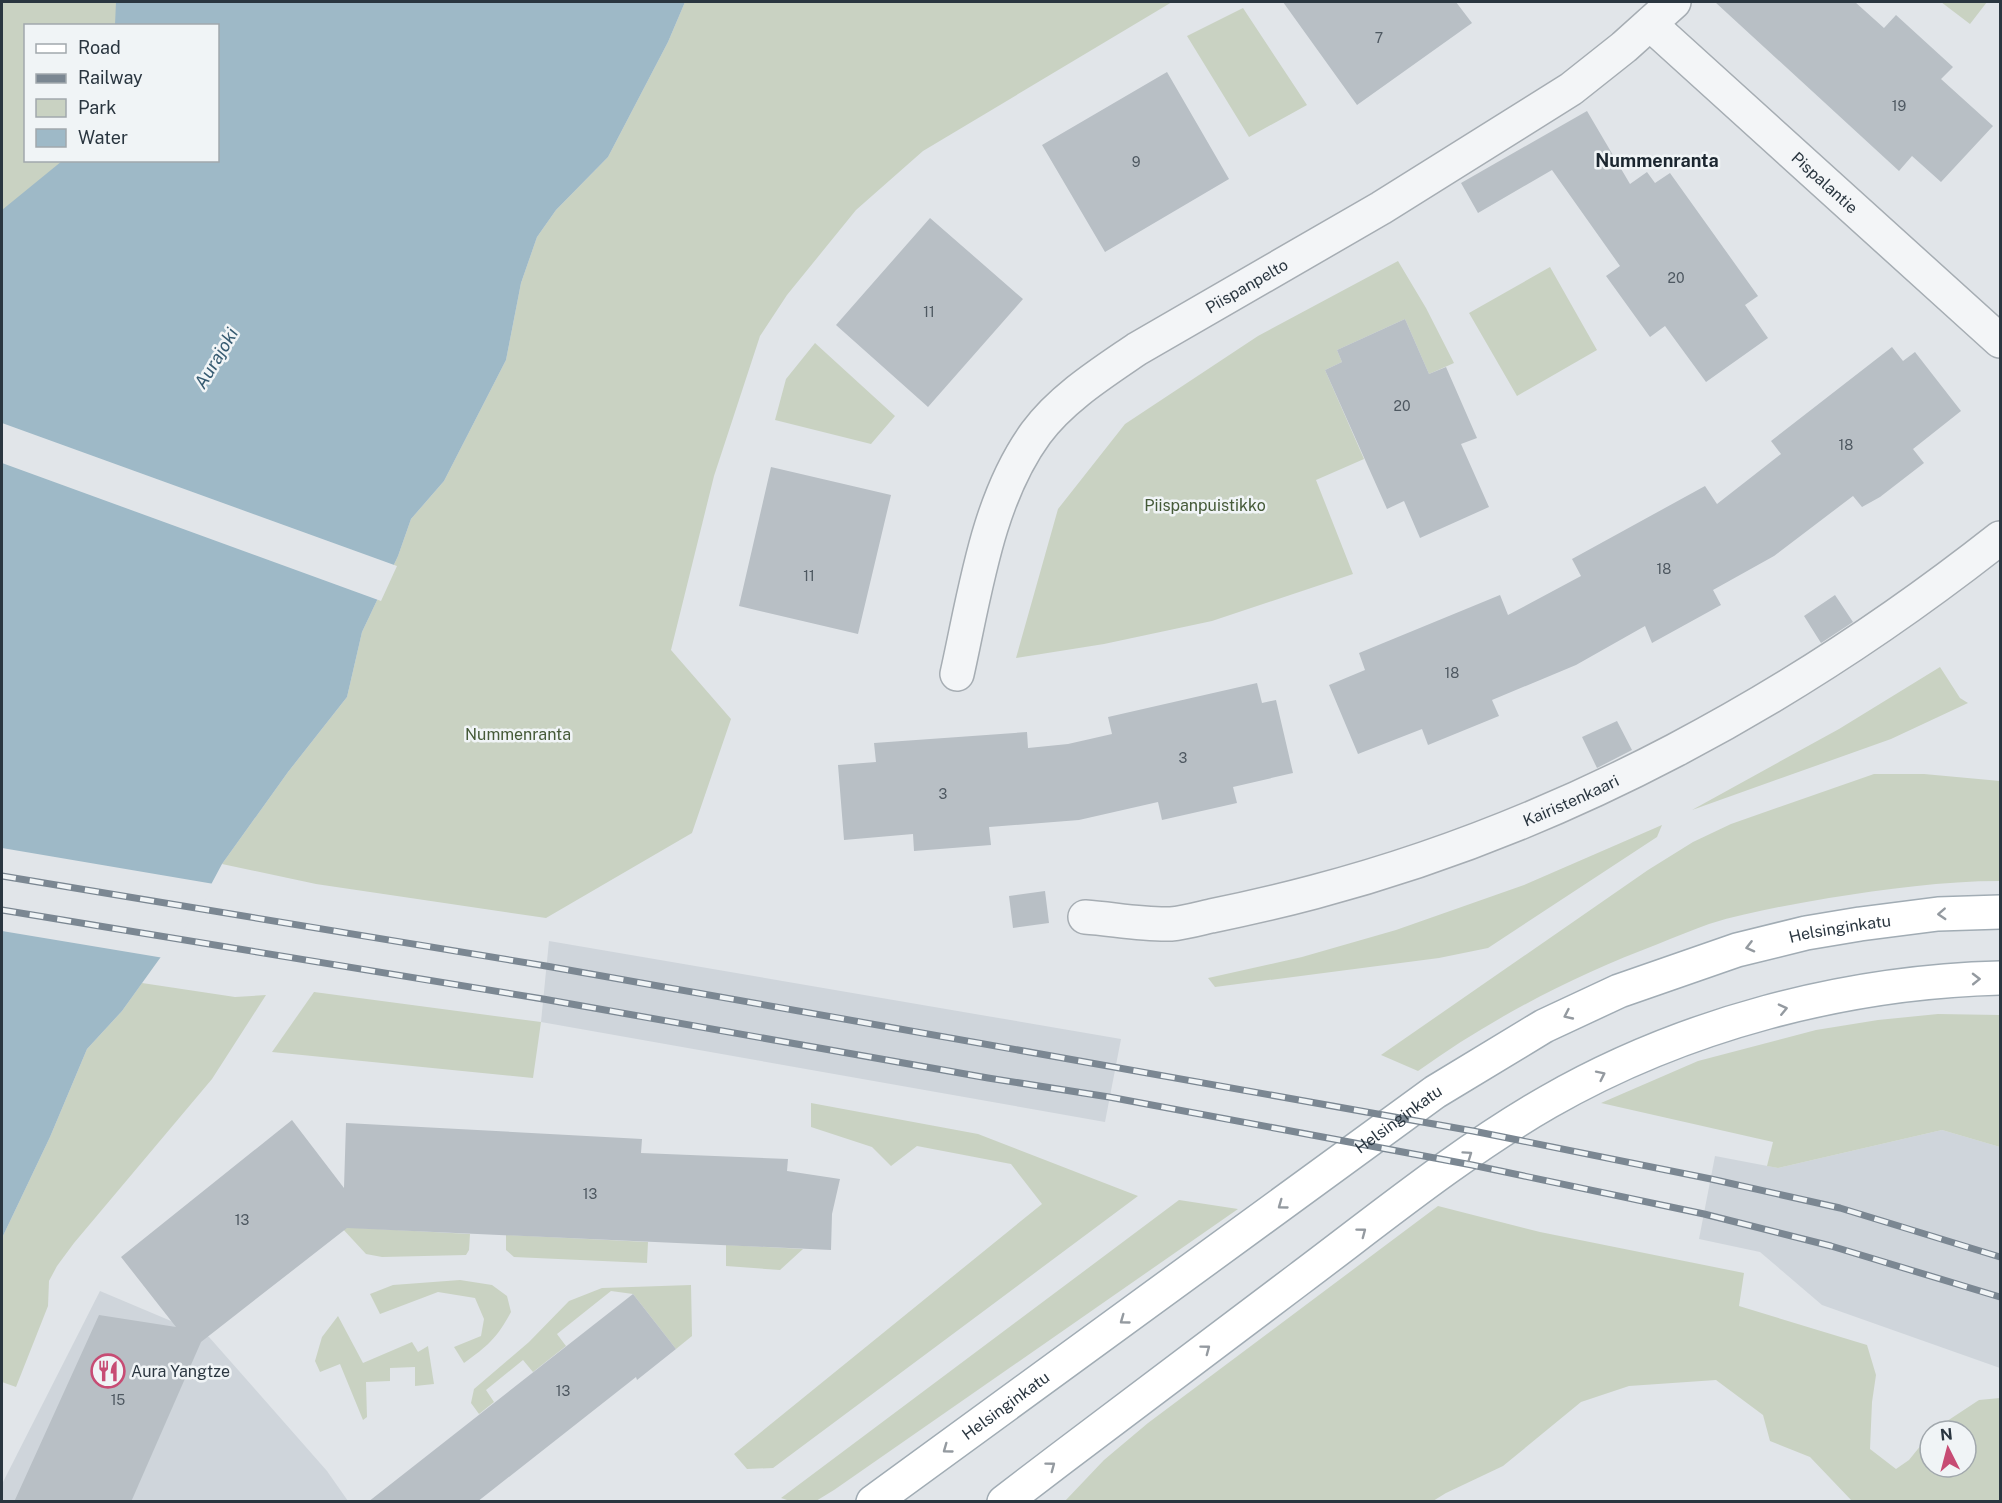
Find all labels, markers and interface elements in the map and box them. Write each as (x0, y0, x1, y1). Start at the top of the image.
legend (24, 24, 219, 162)
house number: 7 (1375, 30, 1383, 46)
text: Road (78, 37, 121, 58)
text: Railway (78, 67, 143, 88)
text: Park (78, 97, 116, 118)
house number: 19 (1892, 98, 1906, 114)
text: Water (78, 127, 128, 148)
street label: Pispalantie (1788, 148, 1862, 217)
district label: Nummenranta (1595, 150, 1719, 171)
house number: 9 (1132, 154, 1141, 170)
street label: Piispanpelto (1202, 255, 1291, 317)
house number: 20 (1668, 270, 1684, 286)
house number: 11 (923, 304, 935, 320)
water label: Aurajoki (190, 323, 243, 392)
house number: 20 (1394, 398, 1410, 414)
house number: 18 (1839, 437, 1853, 453)
park label: Piispanpuistikko (1144, 496, 1266, 515)
house number: 18 (1657, 561, 1671, 577)
house number: 11 (803, 568, 815, 584)
house number: 18 (1445, 665, 1459, 681)
park label: Nummenranta (465, 725, 571, 744)
house number: 3 (1179, 750, 1188, 766)
street label: Kairistenkaari (1520, 771, 1622, 830)
house number: 3 (939, 786, 948, 802)
one-way arrow (1938, 908, 1947, 921)
street label: Helsinginkatu (1787, 911, 1892, 946)
one-way arrow (1745, 939, 1755, 952)
one-way arrow (1971, 973, 1980, 985)
one-way arrow (1778, 1003, 1788, 1016)
one-way arrow (1563, 1008, 1574, 1020)
one-way arrow (1594, 1071, 1605, 1083)
street label: Helsinginkatu (1351, 1081, 1445, 1157)
one-way arrow (1461, 1151, 1472, 1162)
house number: 13 (583, 1186, 597, 1202)
one-way arrow (1277, 1197, 1288, 1208)
house number: 13 (235, 1212, 249, 1228)
one-way arrow (1355, 1228, 1366, 1239)
one-way arrow (1120, 1312, 1131, 1323)
one-way arrow (1200, 1345, 1211, 1356)
restaurant icon: Aura Yangtze (90, 1353, 126, 1389)
place label: Aura Yangtze (131, 1362, 230, 1381)
street label: Helsinginkatu (958, 1367, 1053, 1443)
house number: 13 (556, 1383, 570, 1399)
house number: 15 (111, 1392, 125, 1408)
north arrow (1918, 1419, 1978, 1479)
text: N (1939, 1424, 1954, 1445)
one-way arrow (942, 1441, 953, 1452)
one-way arrow (1044, 1463, 1055, 1474)

